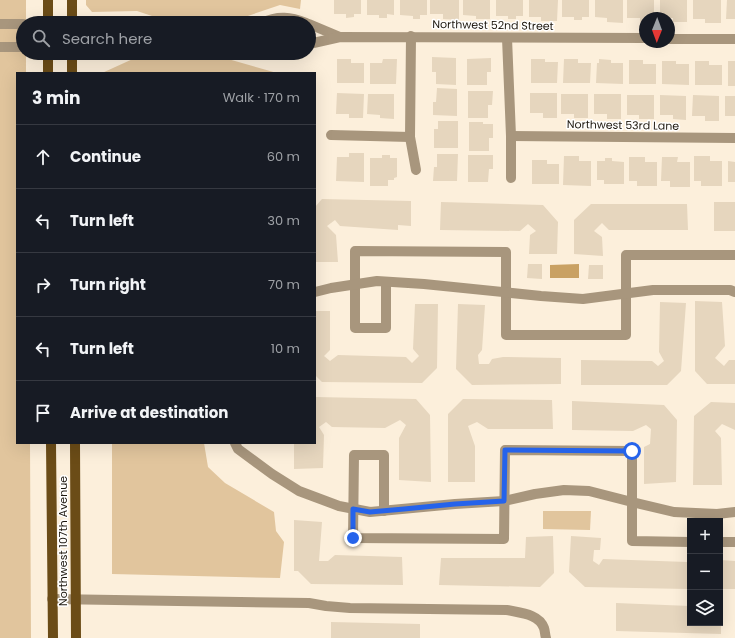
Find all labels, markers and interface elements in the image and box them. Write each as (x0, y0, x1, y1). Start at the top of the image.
north arrow (639, 12, 675, 48)
search box (16, 16, 316, 60)
street label: Northwest 52nd Street (432, 16, 554, 34)
icon: search (30, 27, 52, 49)
text: Search here (62, 28, 152, 49)
text: 3 min (32, 86, 80, 110)
text: Walk · 170 m (223, 88, 300, 107)
street label: Northwest 53rd Lane (567, 116, 679, 134)
icon: ahead (32, 146, 54, 168)
text: Continue (70, 146, 141, 167)
text: 60 m (267, 147, 300, 166)
icon: left (32, 210, 54, 232)
text: Turn left (70, 210, 134, 231)
text: 30 m (267, 211, 300, 230)
icon: right (32, 274, 54, 296)
text: Turn right (70, 274, 146, 295)
text: 70 m (268, 275, 300, 294)
icon: left (32, 338, 54, 360)
text: Turn left (70, 338, 134, 359)
text: 10 m (271, 339, 300, 358)
icon: arrive (32, 402, 54, 424)
text: Arrive at destination (70, 402, 228, 423)
route start (623, 442, 641, 460)
street label: Northwest 107th Avenue (55, 476, 71, 606)
map controls (687, 518, 723, 626)
button: + (687, 518, 723, 554)
route end (344, 529, 362, 547)
button: − (687, 554, 723, 590)
button: layers (687, 590, 723, 626)

